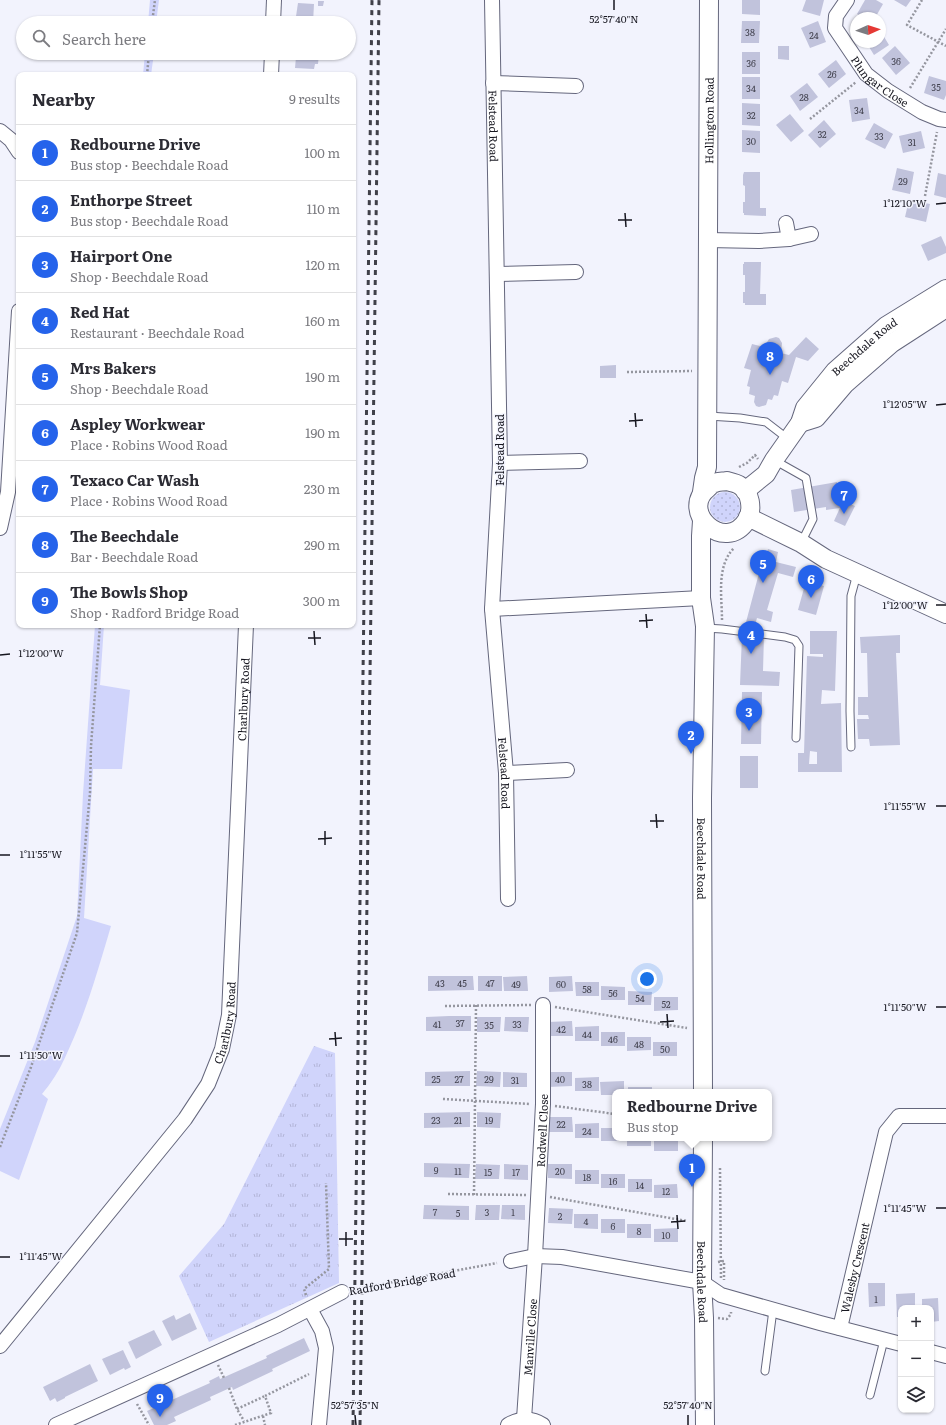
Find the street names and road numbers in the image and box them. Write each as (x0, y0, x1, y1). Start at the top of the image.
street label: Plungar Close (848, 52, 912, 110)
street label: Hollington Road (700, 77, 717, 164)
street label: Felstead Road (486, 90, 503, 162)
street label: Beechdale Road (828, 313, 900, 379)
street label: Felstead Road (491, 414, 507, 486)
street label: Charlbury Road (233, 657, 253, 741)
street label: Felstead Road (495, 737, 515, 810)
street label: Beechdale Road (694, 818, 710, 900)
street label: Charlbury Road (209, 981, 238, 1066)
street label: Rodwell Close (532, 1094, 551, 1168)
street label: Walesby Crescent (836, 1220, 873, 1315)
street label: Beechdale Road (694, 1241, 712, 1323)
street label: Radford Bridge Road (347, 1264, 457, 1298)
street label: Manville Close (519, 1298, 540, 1376)

